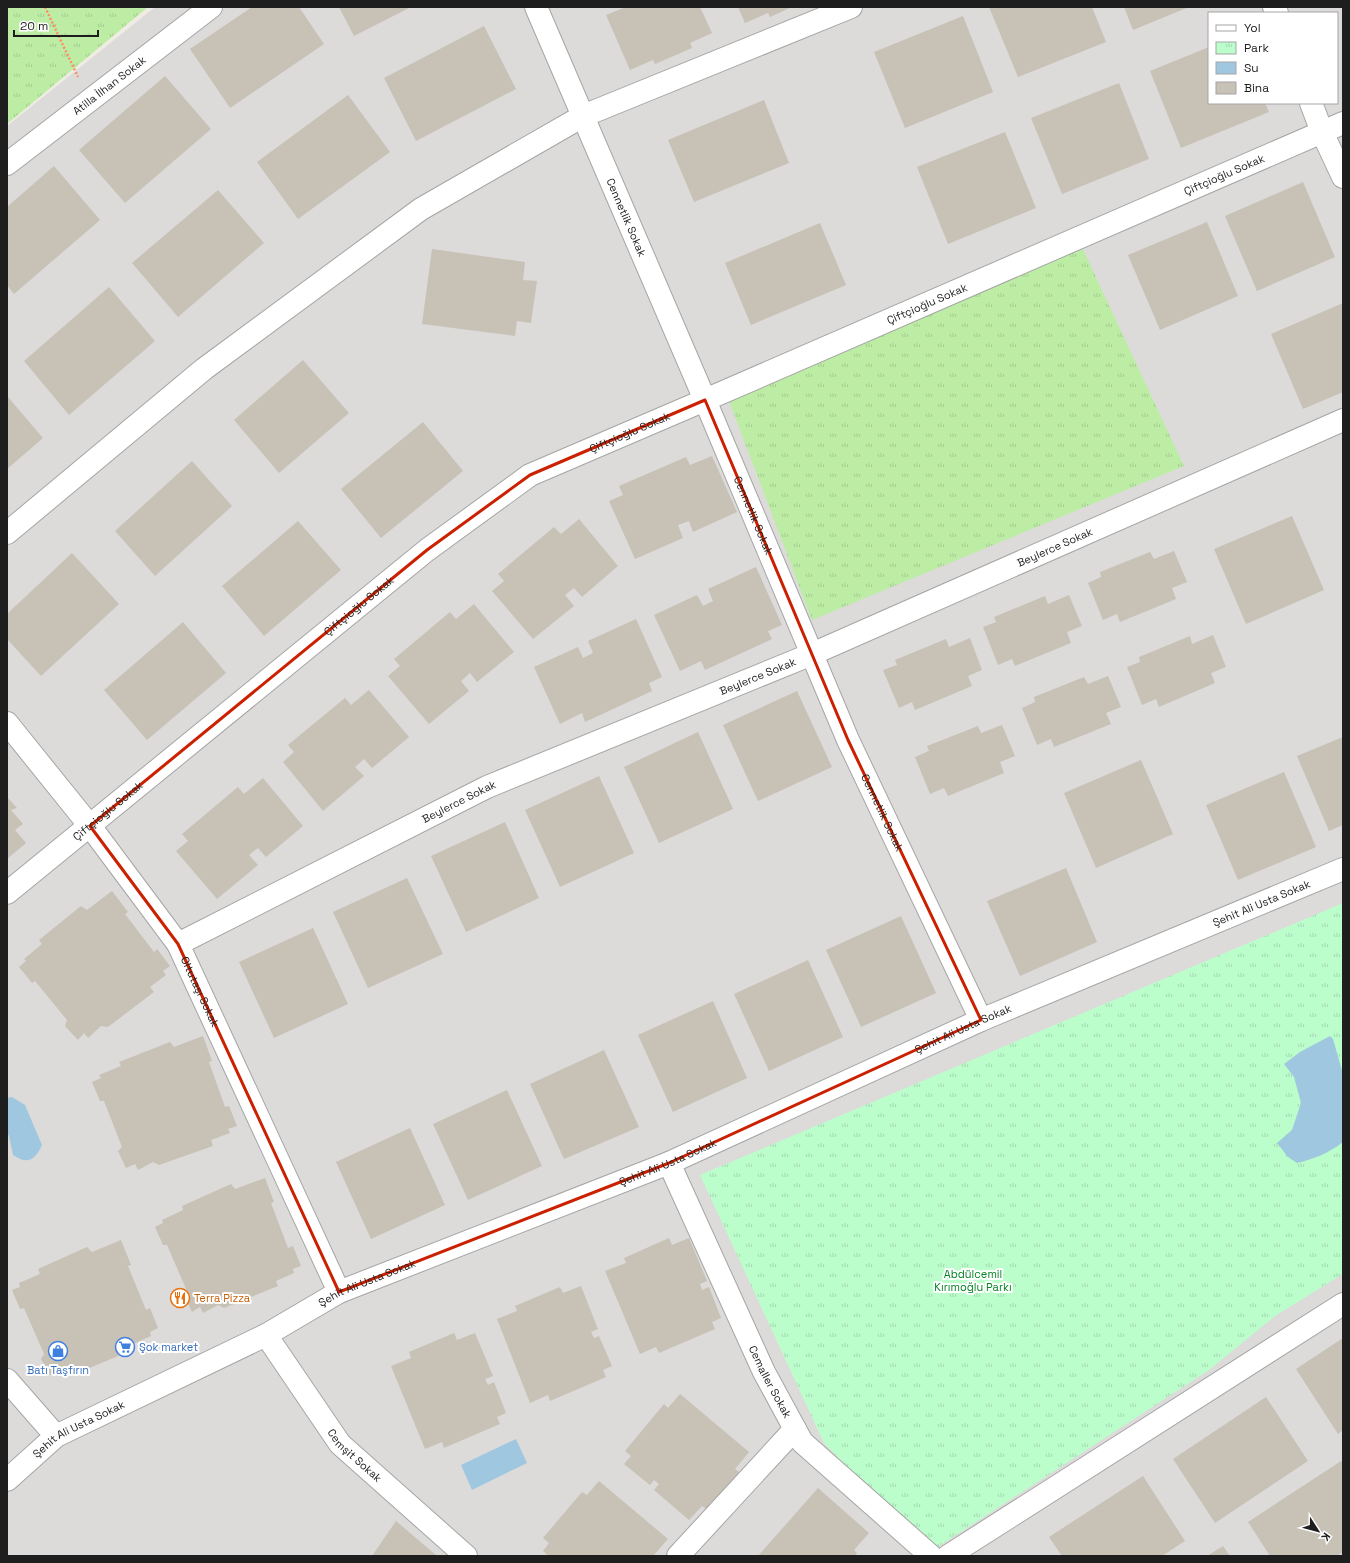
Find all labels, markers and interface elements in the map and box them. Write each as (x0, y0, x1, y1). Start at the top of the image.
scale bar (14, 12, 98, 38)
legend (1208, 12, 1338, 104)
text: 20 m (20, 18, 48, 34)
text: Yol (1244, 20, 1261, 36)
text: Park (1244, 40, 1269, 56)
street label: Atilla İlhan Sokak (70, 53, 149, 118)
text: Su (1244, 60, 1259, 76)
text: Bina (1244, 80, 1269, 96)
street label: Çiftçioğlu Sokak (1182, 151, 1267, 198)
street label: Cennetlik Sokak (603, 176, 650, 259)
street label: Çiftçioğlu Sokak (885, 280, 969, 327)
street label: Çiftçioğlu Sokak (587, 409, 672, 456)
street label: Cennetlik Sokak (731, 474, 776, 557)
street label: Beylerce Sokak (1015, 524, 1095, 570)
street label: Çiftçioğlu Sokak (321, 573, 397, 639)
street label: Beylerce Sokak (717, 654, 798, 698)
street label: Cennetlik Sokak (858, 772, 907, 854)
street label: Beylerce Sokak (419, 777, 498, 826)
street label: Çiftçioğlu Sokak (70, 778, 146, 844)
street label: Şehit Ali Usta Sokak (1211, 876, 1312, 930)
street label: Oltutaşı Sokak (178, 954, 222, 1029)
street label: Şehit Ali Usta Sokak (912, 1001, 1013, 1057)
street label: Şehit Ali Usta Sokak (617, 1135, 719, 1189)
street label: Şehit Ali Usta Sokak (316, 1256, 418, 1310)
park label: Abdülcemil Kırımoğlu Parkı (934, 1267, 1012, 1294)
restaurant icon: Terra Pizza (169, 1287, 191, 1309)
place label: Terra Pizza (194, 1291, 251, 1305)
supermarket icon: Şok market (114, 1336, 136, 1358)
shop icon: Batı Taşfırın (47, 1340, 69, 1362)
place label: Şok market (139, 1340, 198, 1354)
street label: Cemaller Sokak (746, 1343, 795, 1421)
place label: Batı Taşfırın (27, 1363, 89, 1377)
street label: Şehit Ali Usta Sokak (30, 1397, 127, 1461)
street label: Cemşit Sokak (325, 1426, 385, 1485)
north arrow (1298, 1511, 1338, 1551)
text: K (1318, 1530, 1334, 1544)

